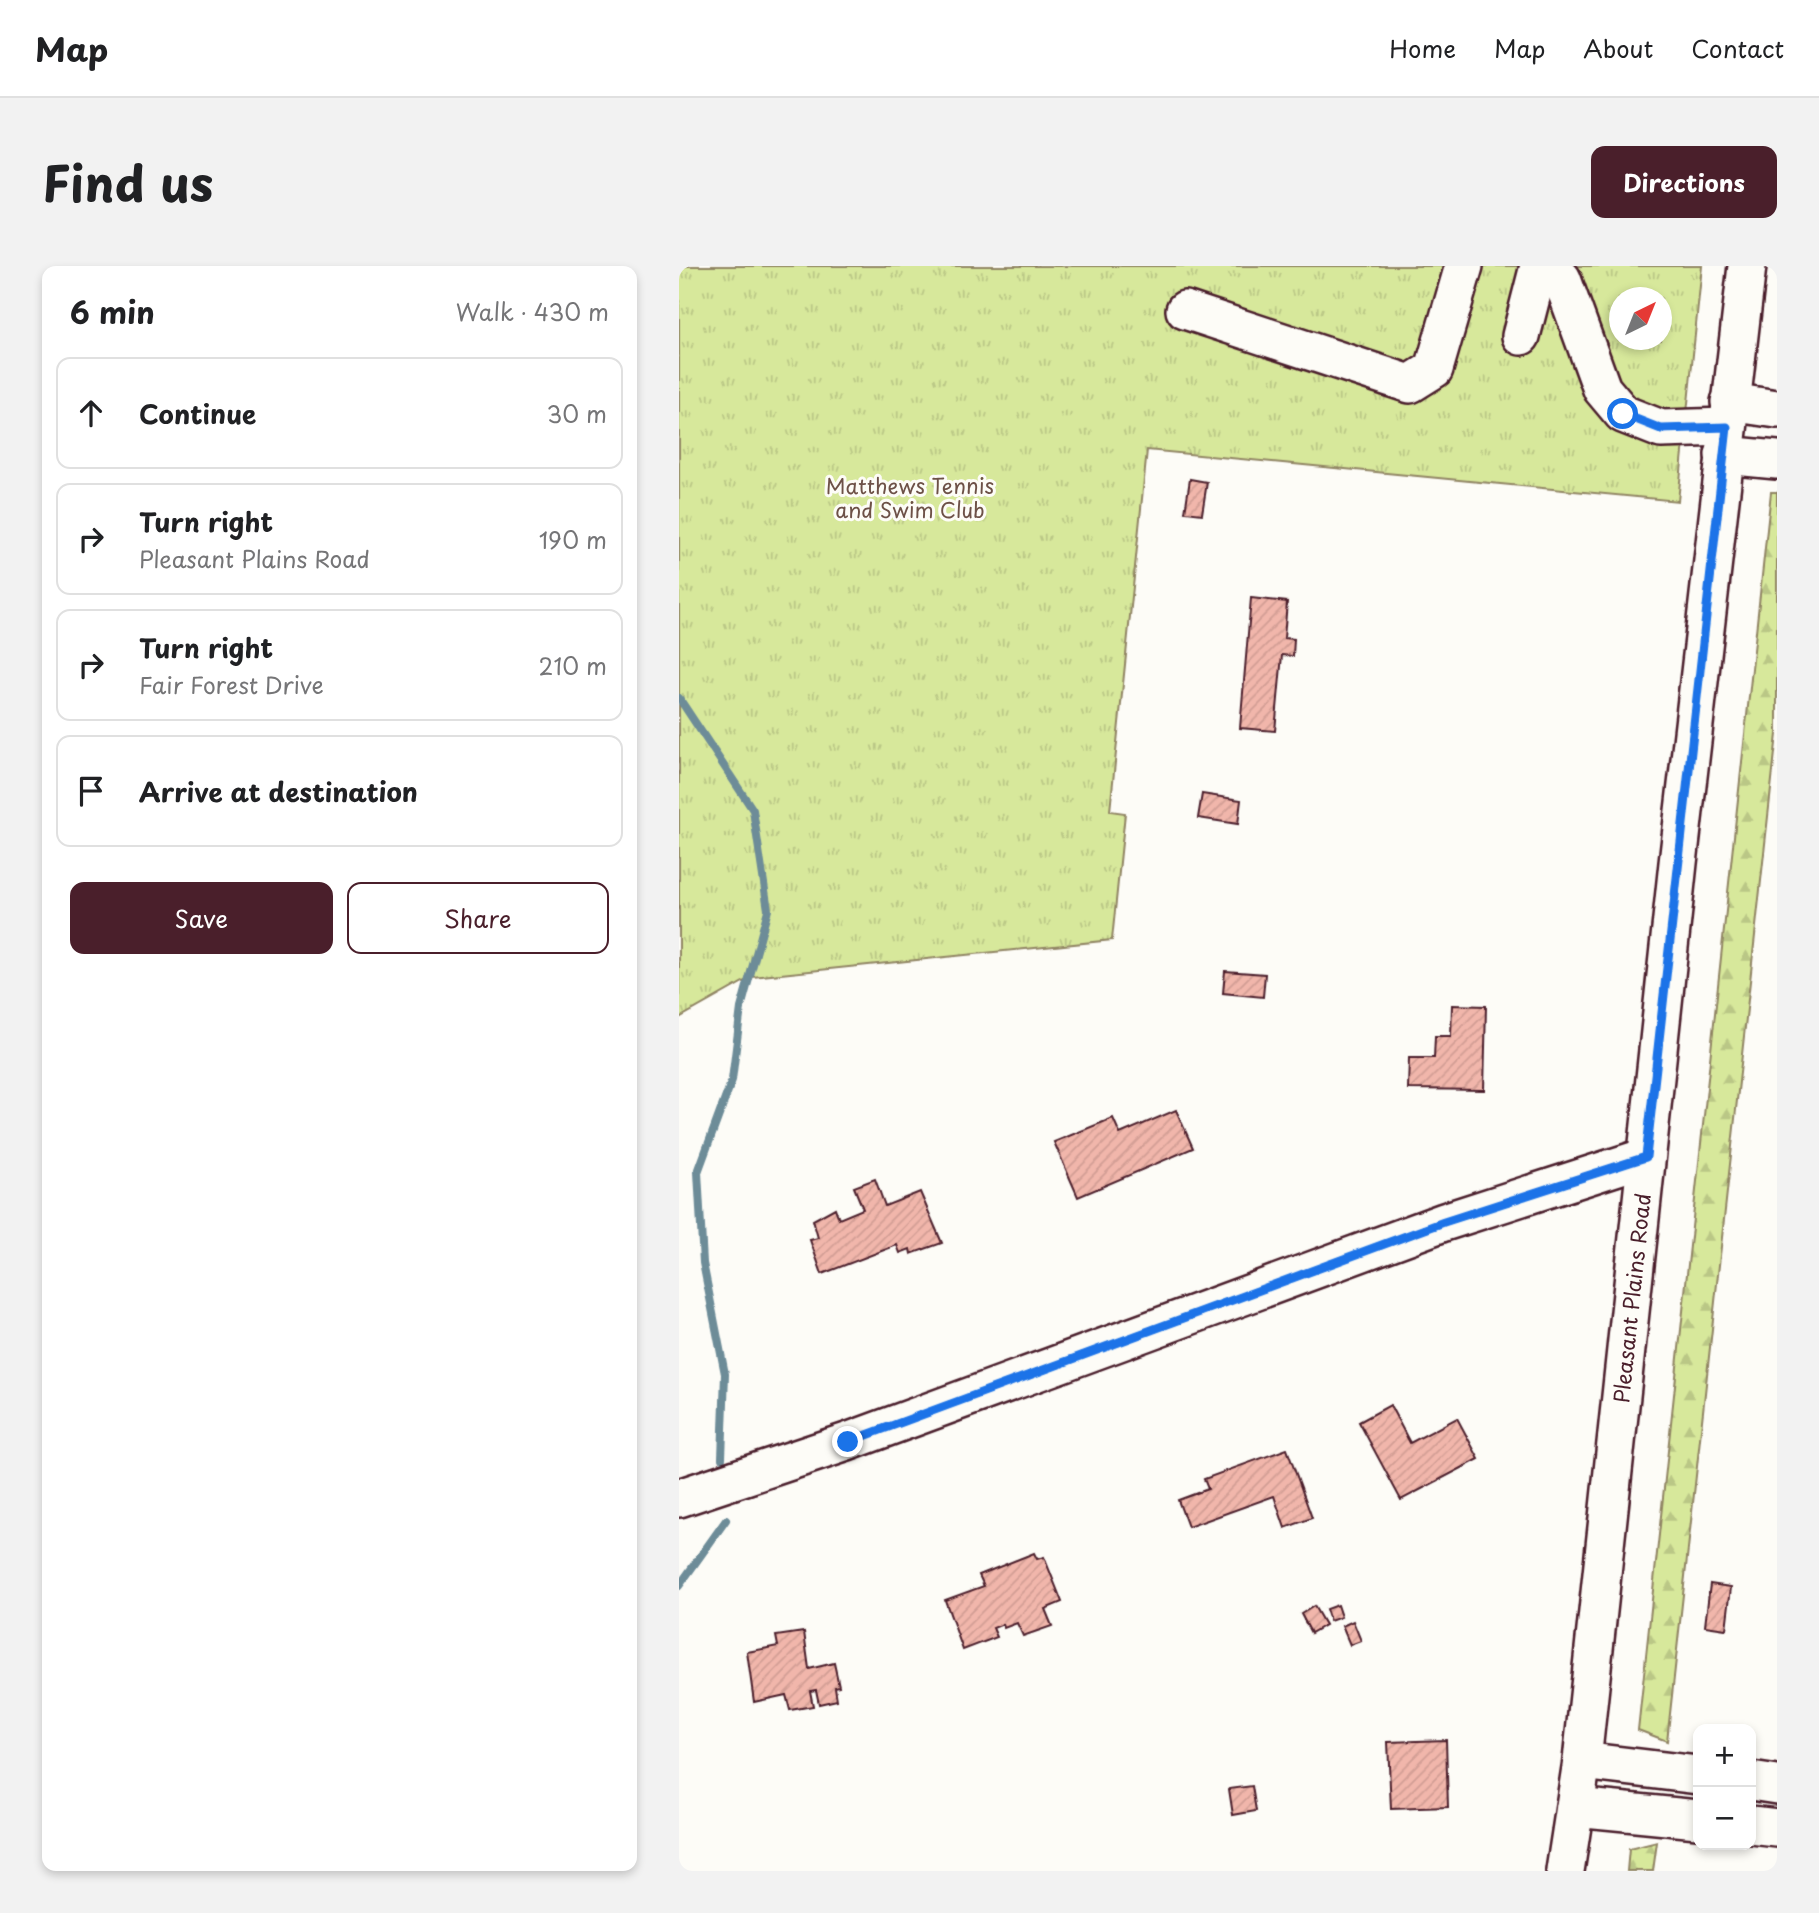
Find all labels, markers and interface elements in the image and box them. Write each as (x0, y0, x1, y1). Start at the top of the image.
text: Map (35, 23, 108, 73)
text: Home (1389, 30, 1456, 66)
text: Map (1494, 30, 1545, 66)
text: About (1583, 30, 1653, 66)
text: Contact (1691, 30, 1784, 66)
text: Find us (42, 145, 213, 219)
button: Directions (1591, 146, 1777, 218)
north arrow (1609, 287, 1672, 350)
text: 6 min (70, 289, 155, 334)
text: Walk · 430 m (456, 294, 609, 329)
icon: ahead (72, 394, 110, 432)
text: Continue (139, 394, 256, 433)
text: 30 m (546, 396, 607, 431)
route start (1607, 398, 1638, 429)
park label: Matthews Tennis and Swim Club (826, 469, 994, 525)
text: Turn right (139, 502, 273, 541)
icon: right (72, 520, 110, 558)
text: 190 m (539, 522, 607, 557)
text: Pleasant Plains Road (139, 541, 370, 576)
text: Turn right (139, 628, 273, 667)
icon: right (72, 646, 110, 684)
text: 210 m (539, 648, 607, 683)
text: Fair Forest Drive (139, 667, 324, 702)
icon: arrive (72, 772, 110, 810)
text: Arrive at destination (139, 772, 418, 811)
button: Save (70, 882, 333, 954)
button: Share (347, 882, 609, 954)
street label: Pleasant Plains Road (1604, 1191, 1658, 1405)
route end (832, 1426, 863, 1457)
map controls (1693, 1724, 1756, 1850)
button: + (1693, 1724, 1756, 1787)
button: − (1693, 1787, 1756, 1850)

